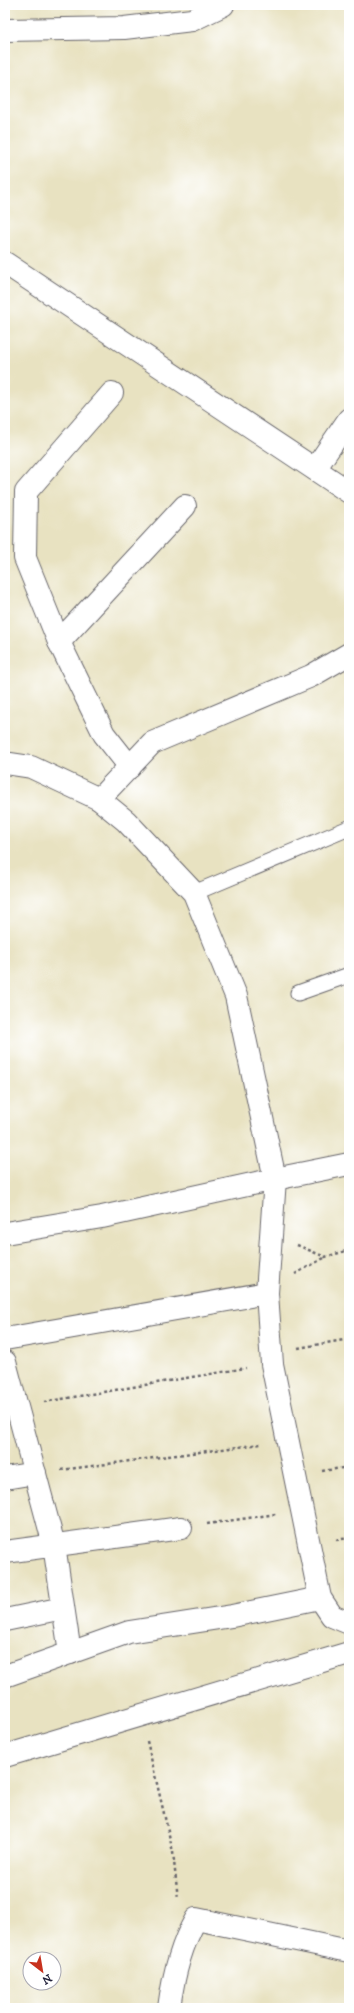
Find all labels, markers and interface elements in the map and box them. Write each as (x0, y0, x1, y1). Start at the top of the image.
north arrow (22, 1951, 62, 1991)
text: N (39, 1970, 54, 1987)

